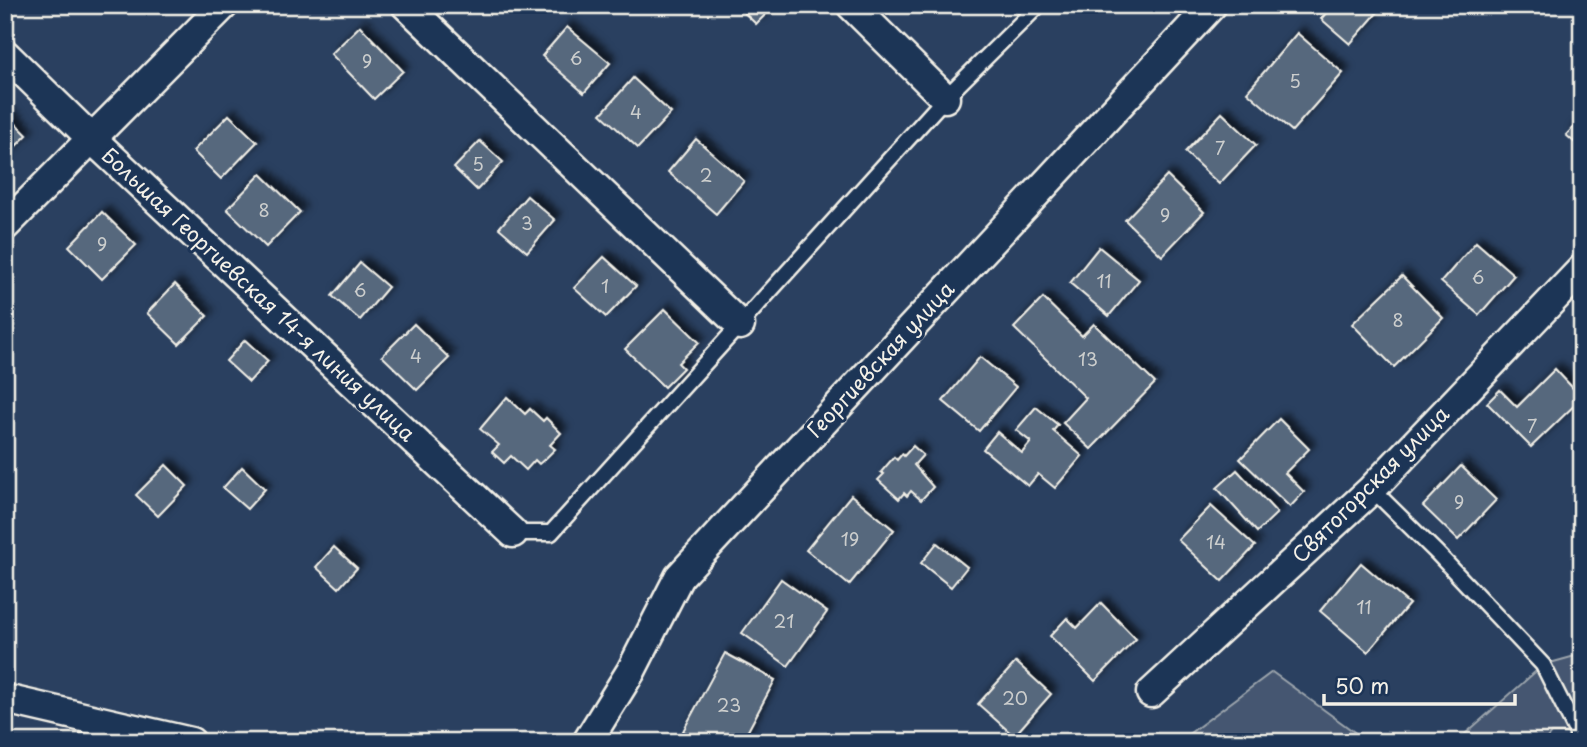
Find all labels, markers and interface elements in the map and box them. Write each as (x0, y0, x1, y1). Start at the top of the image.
house number: 6 (570, 44, 582, 71)
house number: 9 (362, 47, 372, 74)
house number: 5 (1289, 67, 1301, 94)
house number: 4 (630, 98, 642, 125)
house number: 7 (1215, 134, 1225, 161)
street label: Большая Георгиевская 14-я линия улица (96, 142, 420, 448)
house number: 5 (472, 150, 484, 177)
house number: 2 (700, 161, 712, 188)
house number: 8 (258, 196, 270, 223)
house number: 9 (1160, 201, 1170, 228)
house number: 3 (521, 209, 533, 236)
house number: 9 (97, 230, 107, 257)
house number: 6 (1472, 263, 1484, 290)
house number: 11 (1096, 267, 1112, 294)
house number: 1 (601, 272, 609, 299)
street label: Георгиевская улица (798, 273, 961, 444)
house number: 6 (354, 276, 366, 303)
house number: 8 (1392, 306, 1404, 333)
house number: 13 (1078, 345, 1098, 372)
house number: 4 (410, 346, 422, 368)
street label: Святогорская улица (1284, 397, 1456, 570)
house number: 7 (1527, 412, 1537, 439)
house number: 9 (1454, 488, 1464, 515)
house number: 19 (841, 525, 859, 552)
house number: 14 (1206, 528, 1226, 555)
house number: 11 (1356, 593, 1372, 620)
house number: 21 (774, 607, 794, 634)
scale bar (1324, 663, 1515, 707)
text: 50 m (1335, 669, 1389, 701)
house number: 20 (1002, 684, 1028, 711)
house number: 23 (717, 691, 741, 718)

